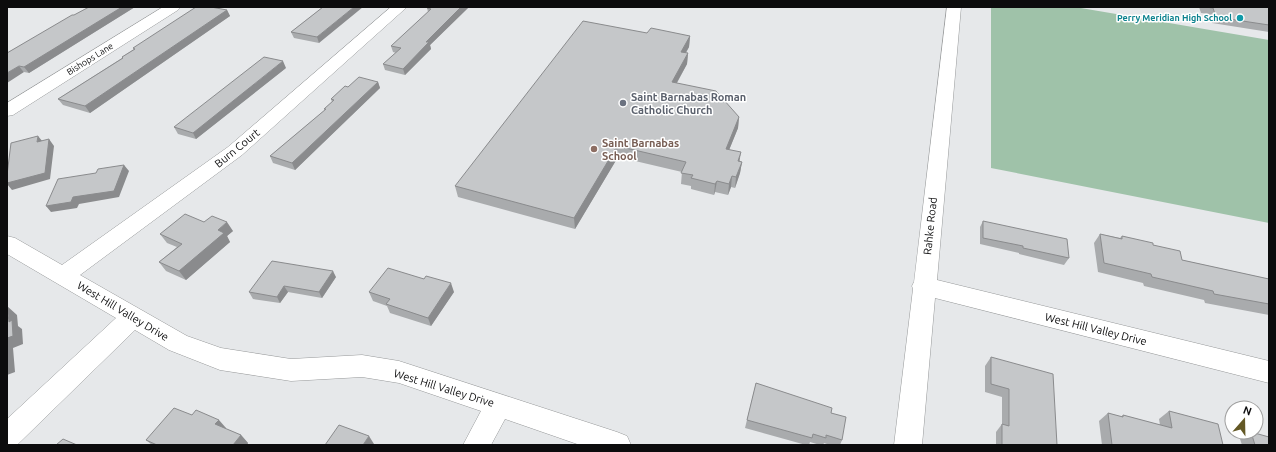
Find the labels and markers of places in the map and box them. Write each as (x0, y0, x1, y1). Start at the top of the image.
place label: Perry Meridian High School (1117, 13, 1232, 23)
marker: Perry Meridian High School (1235, 13, 1245, 23)
place label: Saint Barnabas Roman Catholic Church (631, 91, 746, 116)
marker: Saint Barnabas Roman Catholic Church (618, 98, 628, 108)
place label: Saint Barnabas School (602, 137, 679, 162)
marker: Saint Barnabas School (589, 144, 599, 154)

